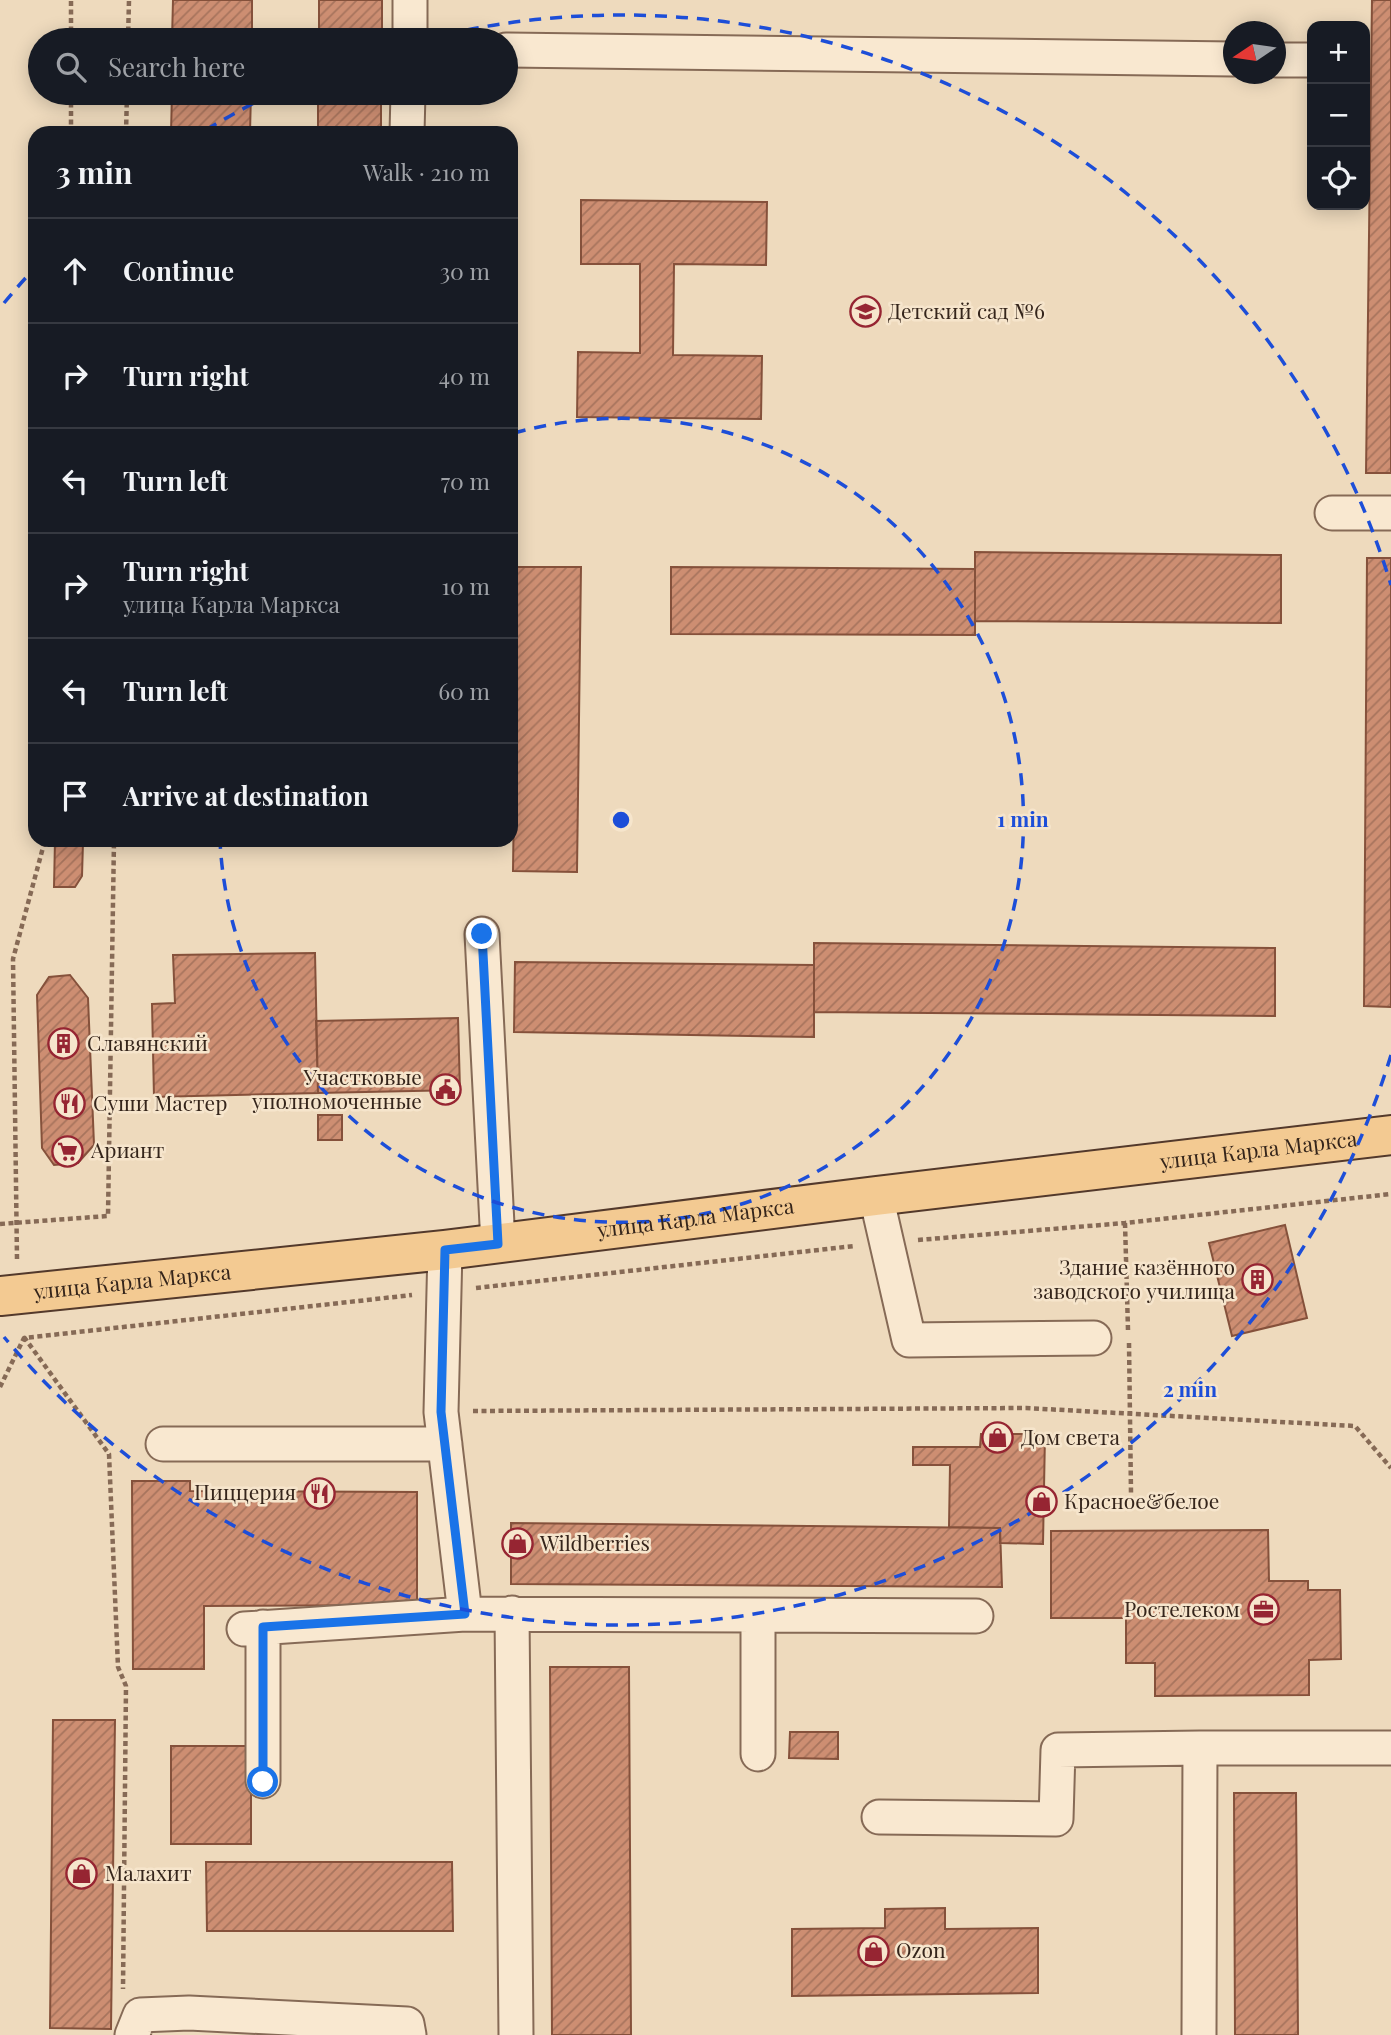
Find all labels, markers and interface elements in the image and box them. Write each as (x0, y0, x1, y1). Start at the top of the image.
north arrow (1223, 21, 1286, 84)
map controls (1307, 21, 1370, 210)
button: + (1307, 21, 1370, 84)
search box (28, 28, 518, 105)
icon: search (52, 48, 90, 86)
text: Search here (108, 49, 245, 84)
button: − (1307, 84, 1370, 147)
button: locate (1307, 147, 1370, 210)
text: 3 min (56, 152, 132, 192)
text: Walk · 210 m (363, 156, 490, 187)
icon: ahead (56, 252, 94, 290)
text: Continue (123, 253, 234, 288)
text: 30 m (440, 255, 490, 286)
school or university icon: Детский сад №6 (848, 295, 882, 329)
place label: Детский сад №6 (888, 296, 1045, 324)
icon: right (56, 357, 94, 395)
text: Turn right (123, 358, 249, 393)
text: 40 m (439, 360, 490, 391)
icon: left (56, 462, 94, 500)
text: Turn left (123, 463, 228, 498)
text: 70 m (441, 465, 490, 496)
text: Turn right (123, 553, 249, 588)
icon: right (56, 567, 94, 605)
text: 10 m (442, 570, 490, 601)
text: улица Карла Маркса (123, 588, 340, 619)
icon: left (56, 672, 94, 710)
text: Turn left (123, 673, 228, 708)
text: 60 m (438, 675, 490, 706)
icon: arrive (56, 777, 94, 815)
text: Arrive at destination (123, 778, 369, 813)
text: 1 min (997, 804, 1049, 832)
centre of rings (609, 808, 633, 832)
route end (466, 918, 497, 949)
building icon: Славянский (47, 1027, 81, 1061)
place label: Славянский (87, 1028, 208, 1056)
place label: Участковые уполномоченные (251, 1062, 422, 1114)
public building icon: Участковые уполномоченные (428, 1073, 462, 1107)
restaurant icon: Суши Мастер (53, 1087, 87, 1121)
place label: Суши Мастер (93, 1088, 227, 1116)
street label: улица Карла Маркса (1157, 1123, 1359, 1174)
supermarket icon: Ариант (51, 1134, 85, 1168)
place label: Ариант (90, 1135, 165, 1163)
street label: улица Карла Маркса (594, 1190, 796, 1243)
place label: Здание казённого заводского училища (1033, 1252, 1236, 1304)
street label: улица Карла Маркса (31, 1256, 233, 1305)
building icon: Здание казённого заводского училища (1241, 1263, 1275, 1297)
text: 2 min (1163, 1374, 1217, 1402)
shop icon: Дом света (981, 1421, 1015, 1455)
place label: Дом света (1021, 1422, 1120, 1450)
restaurant icon: Пиццерия (302, 1476, 336, 1510)
place label: Пиццерия (194, 1477, 296, 1505)
shop icon: Красное&белое (1024, 1485, 1058, 1519)
place label: Красное&белое (1064, 1486, 1219, 1514)
shop icon: Wildberries (500, 1527, 534, 1561)
place label: Wildberries (539, 1528, 650, 1556)
office icon: Ростелеком (1246, 1593, 1280, 1627)
place label: Ростелеком (1124, 1594, 1240, 1622)
route start (247, 1766, 278, 1797)
shop icon: Малахит (65, 1857, 99, 1891)
place label: Малахит (105, 1858, 192, 1886)
shop icon: Ozon (856, 1934, 890, 1968)
place label: Ozon (896, 1935, 946, 1963)

